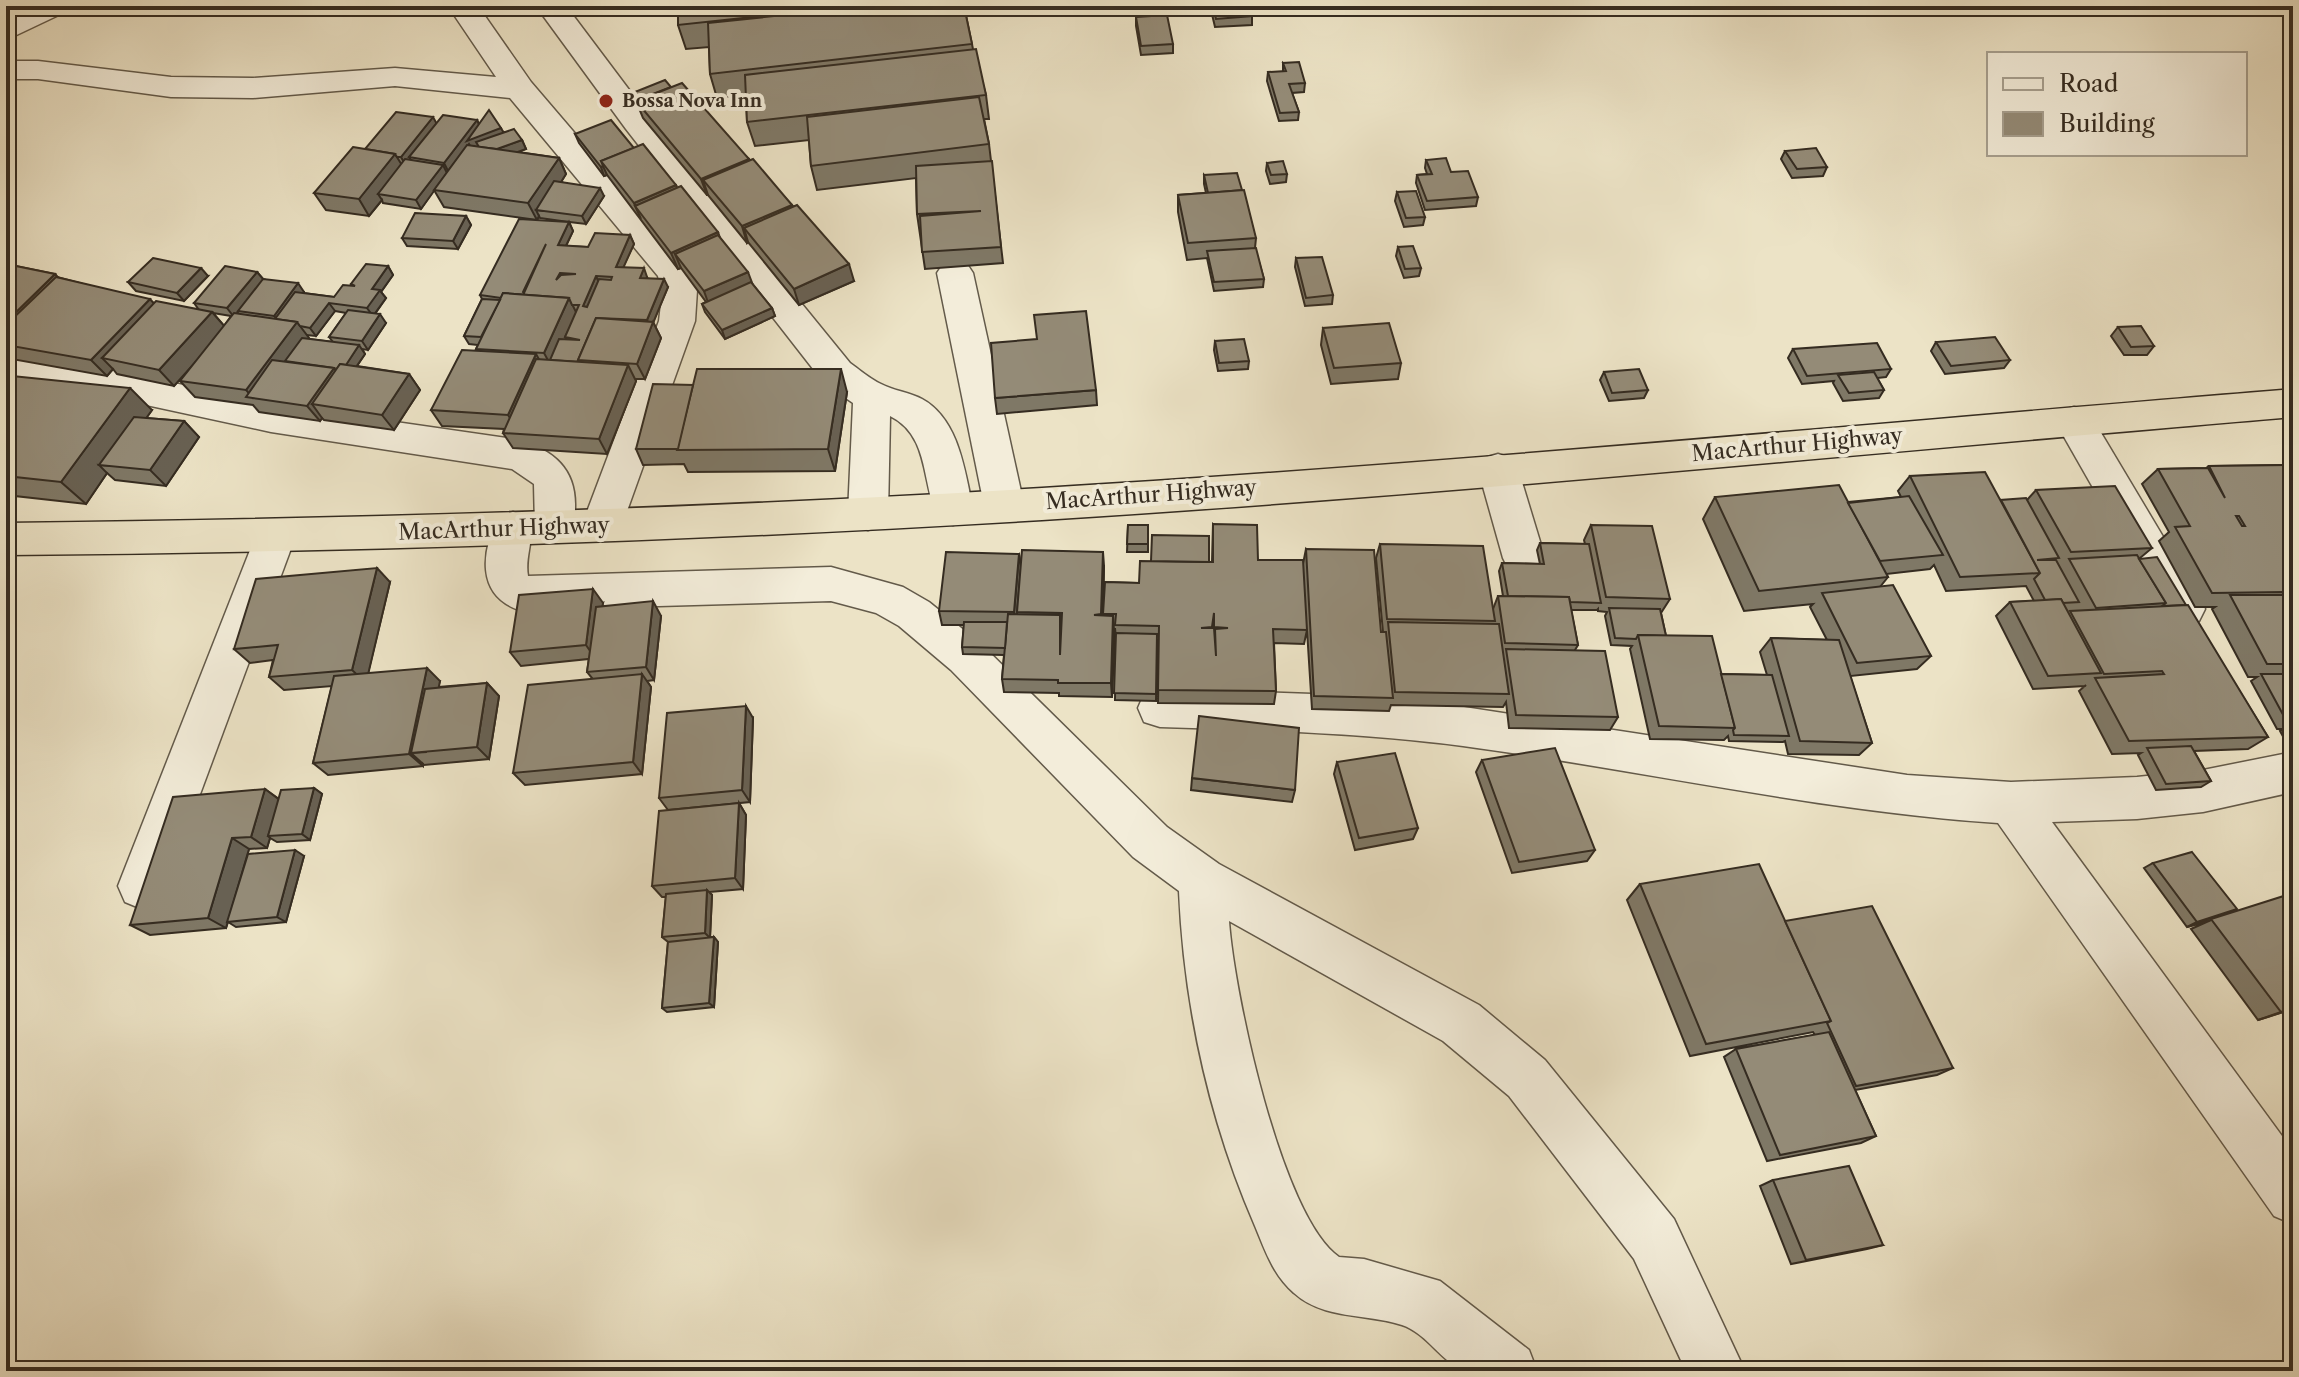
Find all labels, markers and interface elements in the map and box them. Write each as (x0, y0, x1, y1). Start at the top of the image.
legend (1987, 52, 2247, 156)
text: Road (2059, 69, 2119, 98)
place label: Bossa Nova Inn (622, 90, 763, 112)
marker: Bossa Nova Inn (597, 92, 615, 110)
text: Building (2059, 109, 2155, 138)
street label: MacArthur Highway (1690, 422, 1904, 467)
street label: MacArthur Highway (1044, 474, 1258, 515)
street label: MacArthur Highway (398, 511, 611, 546)

